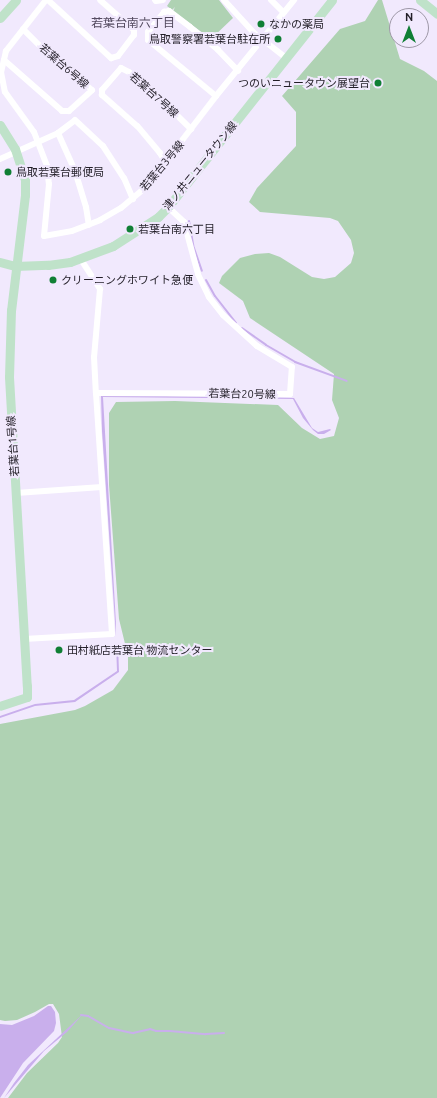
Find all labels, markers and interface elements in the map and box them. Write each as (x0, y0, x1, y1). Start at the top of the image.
north arrow (389, 8, 429, 48)
text: N (405, 11, 413, 23)
district label: 若葉台南六丁目 (91, 16, 175, 30)
place label: なかの薬局 (269, 17, 324, 31)
marker: なかの薬局 (256, 19, 266, 29)
place label: 鳥取警察署若葉台駐在所 (149, 32, 270, 46)
marker: 鳥取警察署若葉台駐在所 (273, 34, 283, 44)
street label: 若葉台6号線 (37, 41, 91, 91)
street label: 若葉台7号線 (127, 70, 181, 120)
place label: つのいニュータウン展望台 (238, 76, 370, 90)
marker: つのいニュータウン展望台 (373, 78, 383, 88)
street label: 津ノ井ニュータウン線 (160, 119, 240, 213)
street label: 若葉台3号線 (137, 138, 187, 194)
place label: 鳥取若葉台郵便局 (16, 165, 104, 179)
marker: 鳥取若葉台郵便局 (3, 167, 13, 177)
place label: 若葉台南六丁目 (138, 222, 215, 236)
marker: 若葉台南六丁目 (125, 224, 135, 234)
place label: クリーニングホワイト急便 (61, 273, 193, 287)
marker: クリーニングホワイト急便 (48, 275, 58, 285)
street label: 若葉台20号線 (208, 387, 276, 401)
street label: 若葉台1号線 (4, 415, 22, 477)
place label: 田村紙店若葉台 物流センター (67, 643, 213, 657)
marker: 田村紙店若葉台 物流センター (54, 645, 64, 655)

